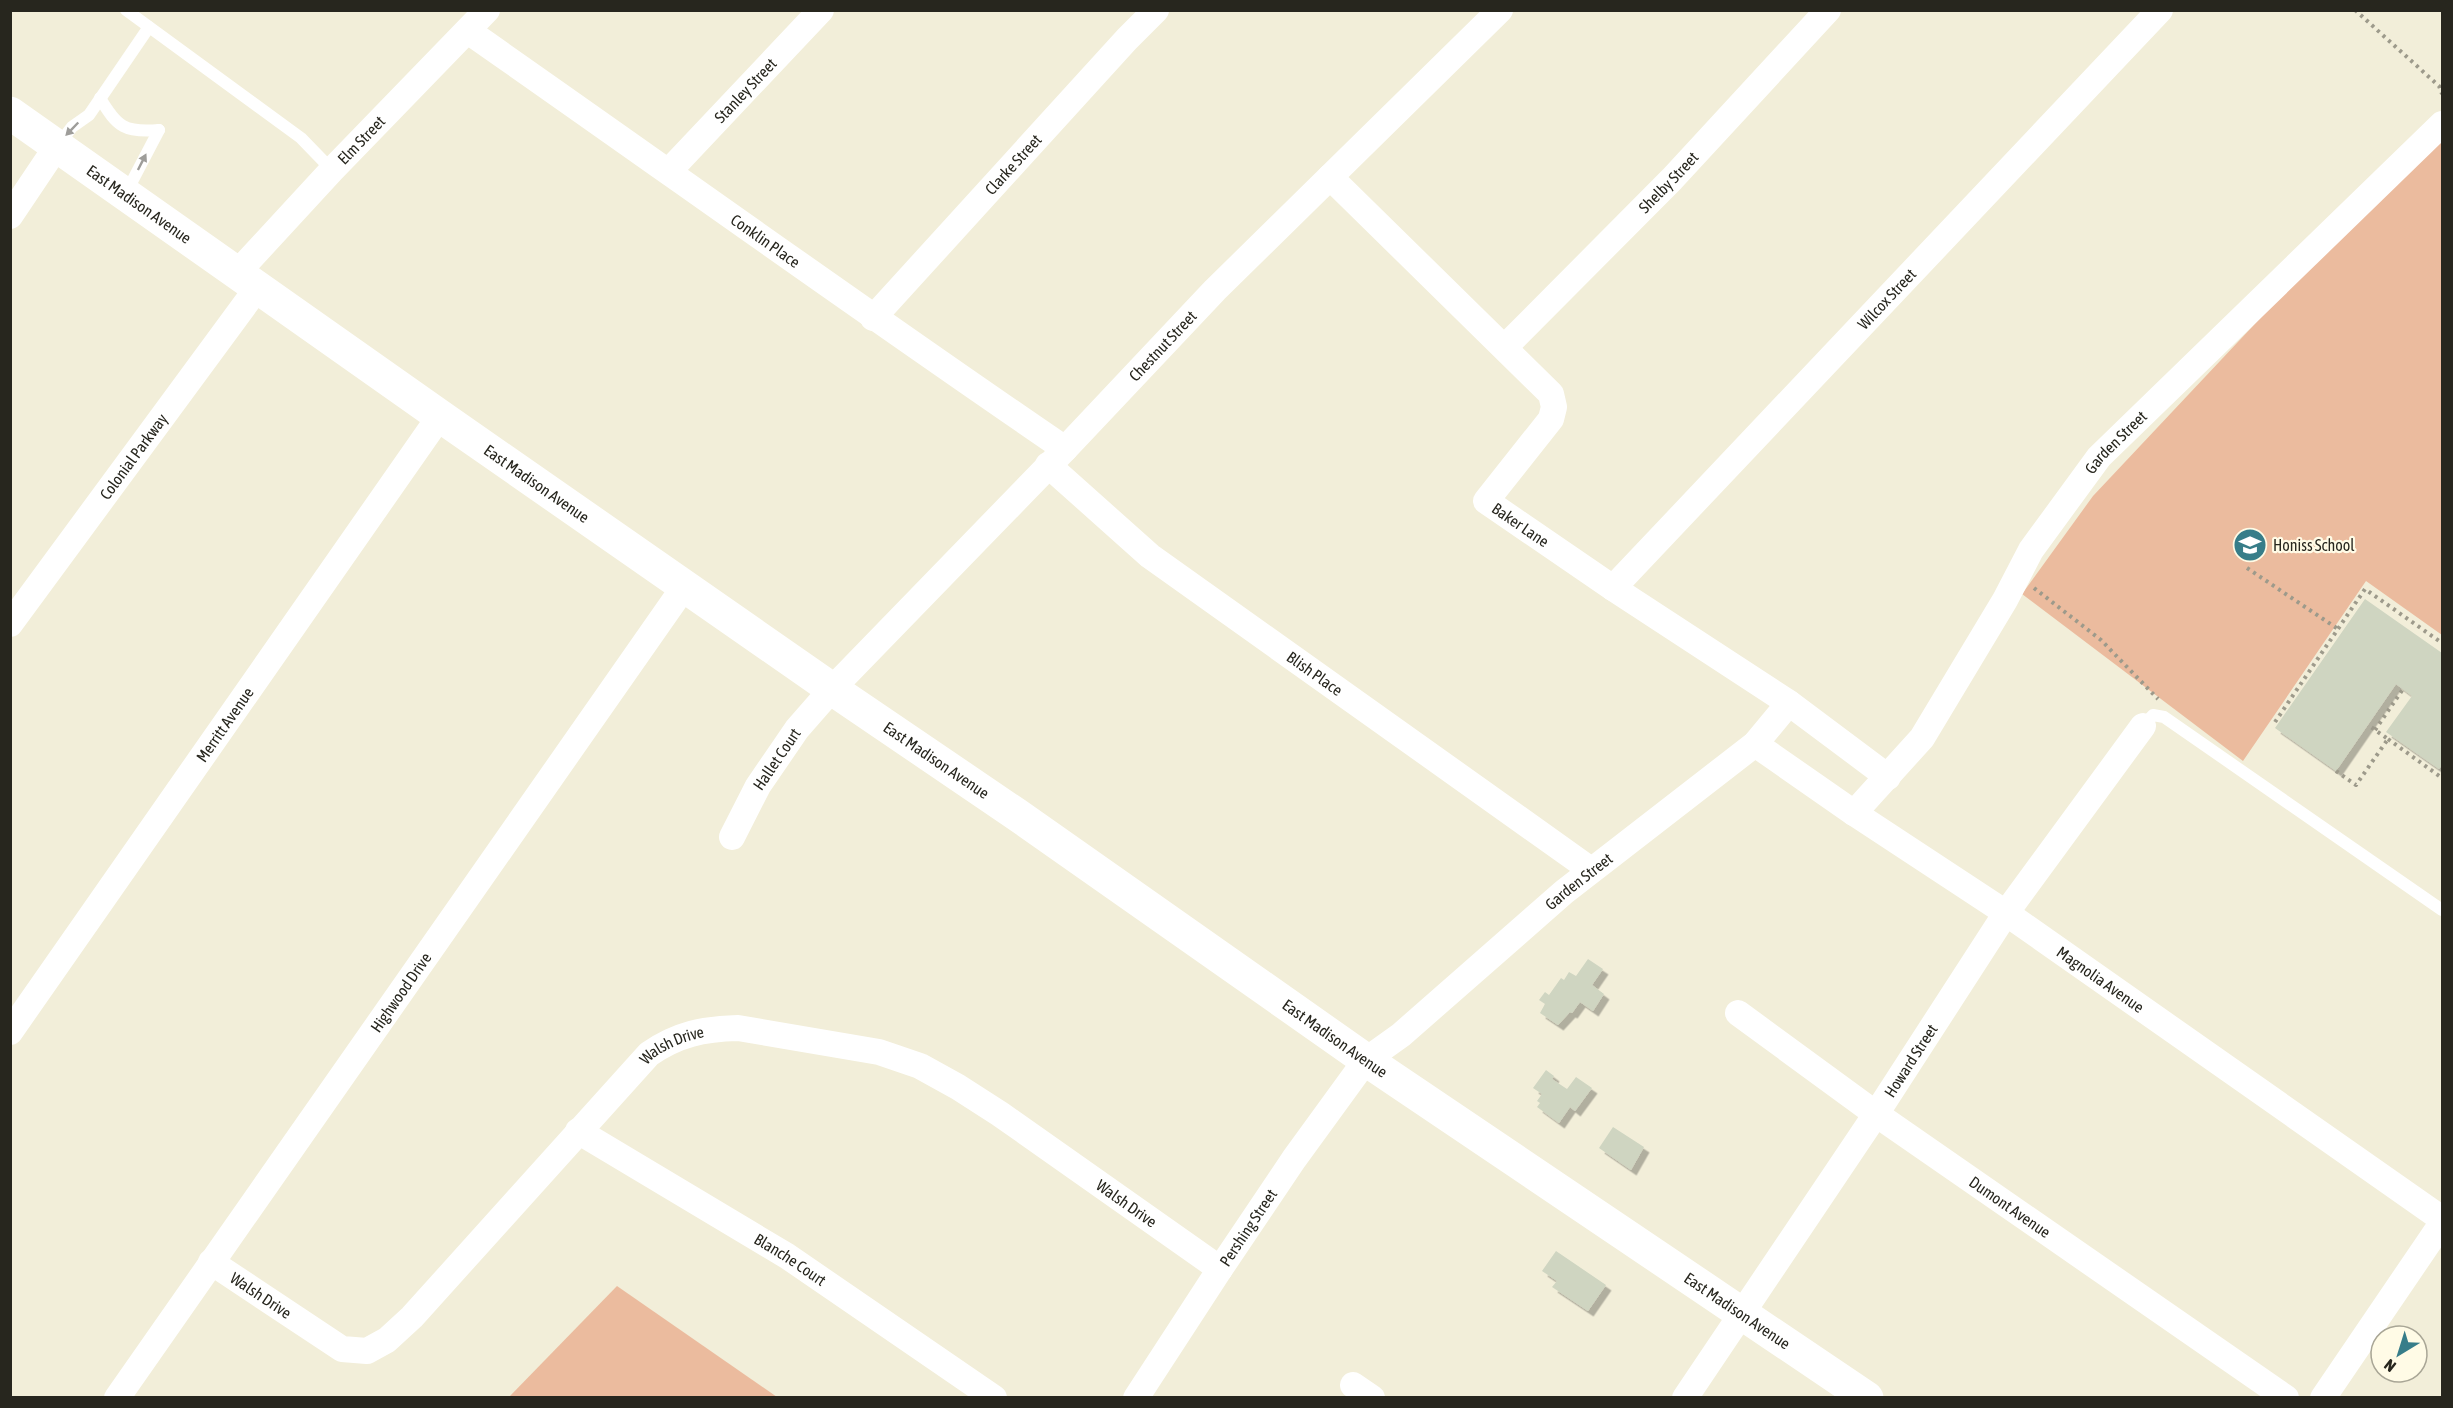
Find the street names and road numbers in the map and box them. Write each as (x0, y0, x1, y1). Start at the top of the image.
street label: Stanley Street (711, 54, 780, 126)
street label: Elm Street (334, 112, 389, 168)
street label: Clarke Street (981, 130, 1045, 198)
street label: Shelby Street (1635, 148, 1702, 216)
street label: East Madison Avenue (83, 161, 195, 247)
street label: Conklin Place (728, 210, 804, 271)
street label: Wilcox Street (1854, 265, 1920, 333)
street label: Chestnut Street (1125, 307, 1200, 385)
street label: Garden Street (2081, 407, 2150, 477)
street label: Colonial Parkway (96, 410, 172, 503)
street label: East Madison Avenue (481, 441, 593, 526)
street label: Baker Lane (1489, 499, 1552, 550)
street label: Blish Place (1284, 647, 1346, 699)
street label: Merritt Avenue (192, 684, 257, 765)
street label: East Madison Avenue (880, 718, 993, 802)
street label: Hallet Court (749, 724, 804, 793)
street label: Garden Street (1541, 849, 1616, 913)
street label: Magnolia Avenue (2053, 943, 2147, 1016)
street label: Highwood Drive (367, 949, 435, 1036)
street label: East Madison Avenue (1279, 995, 1391, 1081)
street label: Howard Street (1880, 1020, 1941, 1100)
street label: Walsh Drive (636, 1022, 705, 1067)
street label: Dumont Avenue (1966, 1172, 2054, 1241)
street label: Walsh Drive (1093, 1176, 1160, 1231)
street label: Pershing Street (1216, 1185, 1280, 1269)
street label: Blanche Court (751, 1230, 830, 1289)
street label: Walsh Drive (227, 1268, 295, 1322)
street label: East Madison Avenue (1681, 1269, 1794, 1353)

